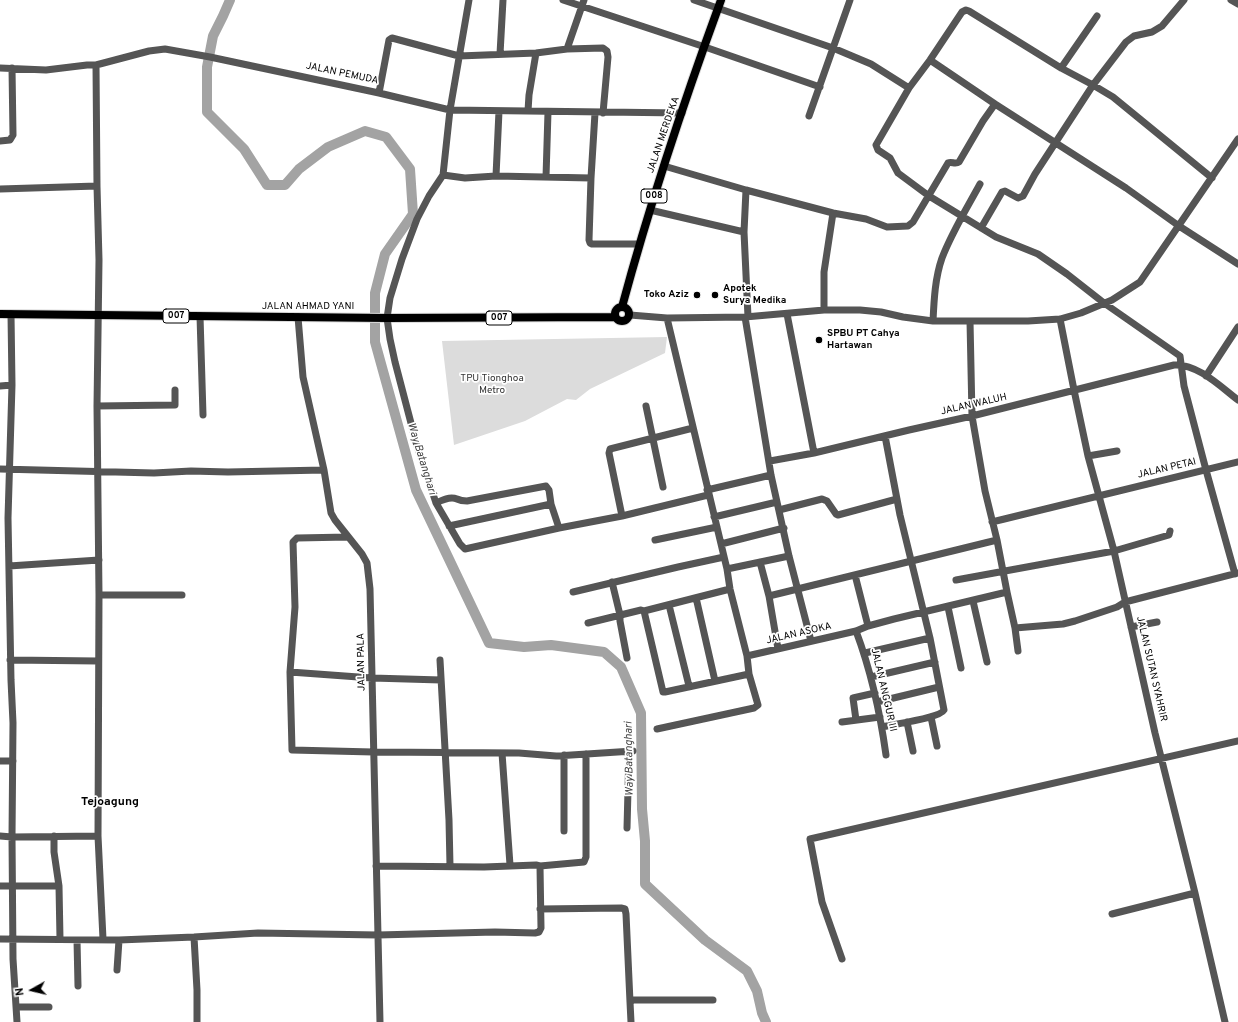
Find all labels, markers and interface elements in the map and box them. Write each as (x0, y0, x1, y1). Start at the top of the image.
street label: JALAN PEMUDA (305, 60, 379, 88)
street label: JALAN MERDEKA (645, 95, 683, 175)
road number: 008 (641, 189, 667, 203)
place label: Apotek Surya Medika (723, 283, 786, 306)
place label: Toko Aziz (644, 289, 689, 301)
marker: Toko Aziz (692, 290, 702, 300)
marker: Apotek Surya Medika (710, 290, 720, 300)
street label: JALAN AHMAD YANI (262, 301, 354, 313)
road number: 007 (163, 309, 189, 323)
road number: 007 (486, 311, 512, 325)
place label: SPBU PT Cahya Hartawan (827, 328, 900, 352)
marker: SPBU PT Cahya Hartawan (814, 335, 824, 345)
park label: TPU Tionghoa Metro (460, 373, 524, 396)
street label: JALAN WALUH (940, 392, 1008, 418)
water label: Way Batanghari (404, 421, 438, 497)
street label: JALAN PETAI (1136, 456, 1198, 482)
street label: JALAN SUTAN SYAHRIR (1133, 615, 1169, 723)
street label: JALAN ASOKA (765, 621, 833, 647)
street label: JALAN PALA (355, 633, 369, 691)
street label: JALAN ANGGUR III (868, 647, 898, 733)
water label: Way Batanghari (623, 721, 637, 797)
district label: Tejoagung (81, 796, 139, 810)
north arrow (12, 970, 52, 1010)
text: N (13, 987, 28, 997)

